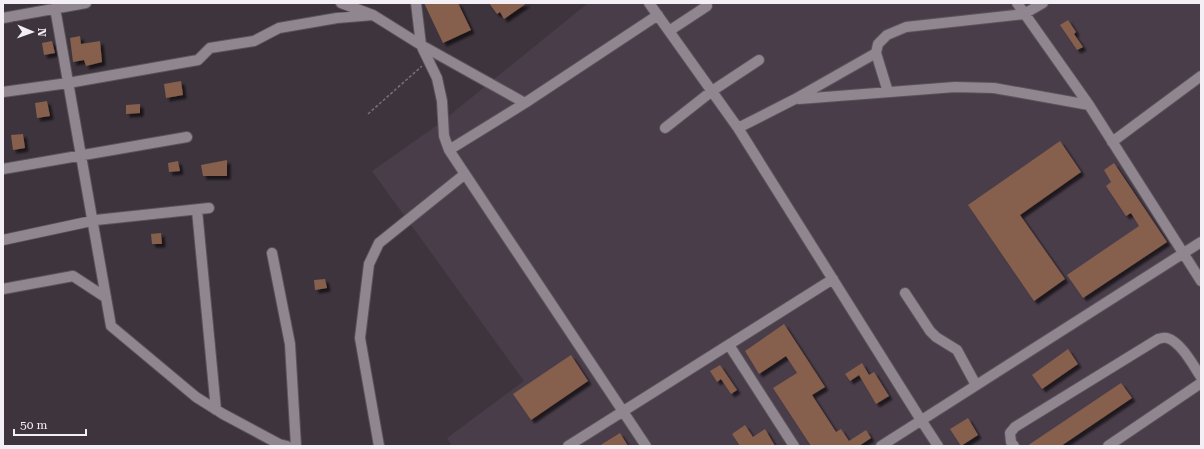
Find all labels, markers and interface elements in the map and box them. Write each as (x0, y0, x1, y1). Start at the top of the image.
north arrow (12, 12, 52, 52)
text: N (35, 28, 48, 37)
scale bar (14, 411, 86, 437)
text: 50 m (20, 418, 47, 432)

